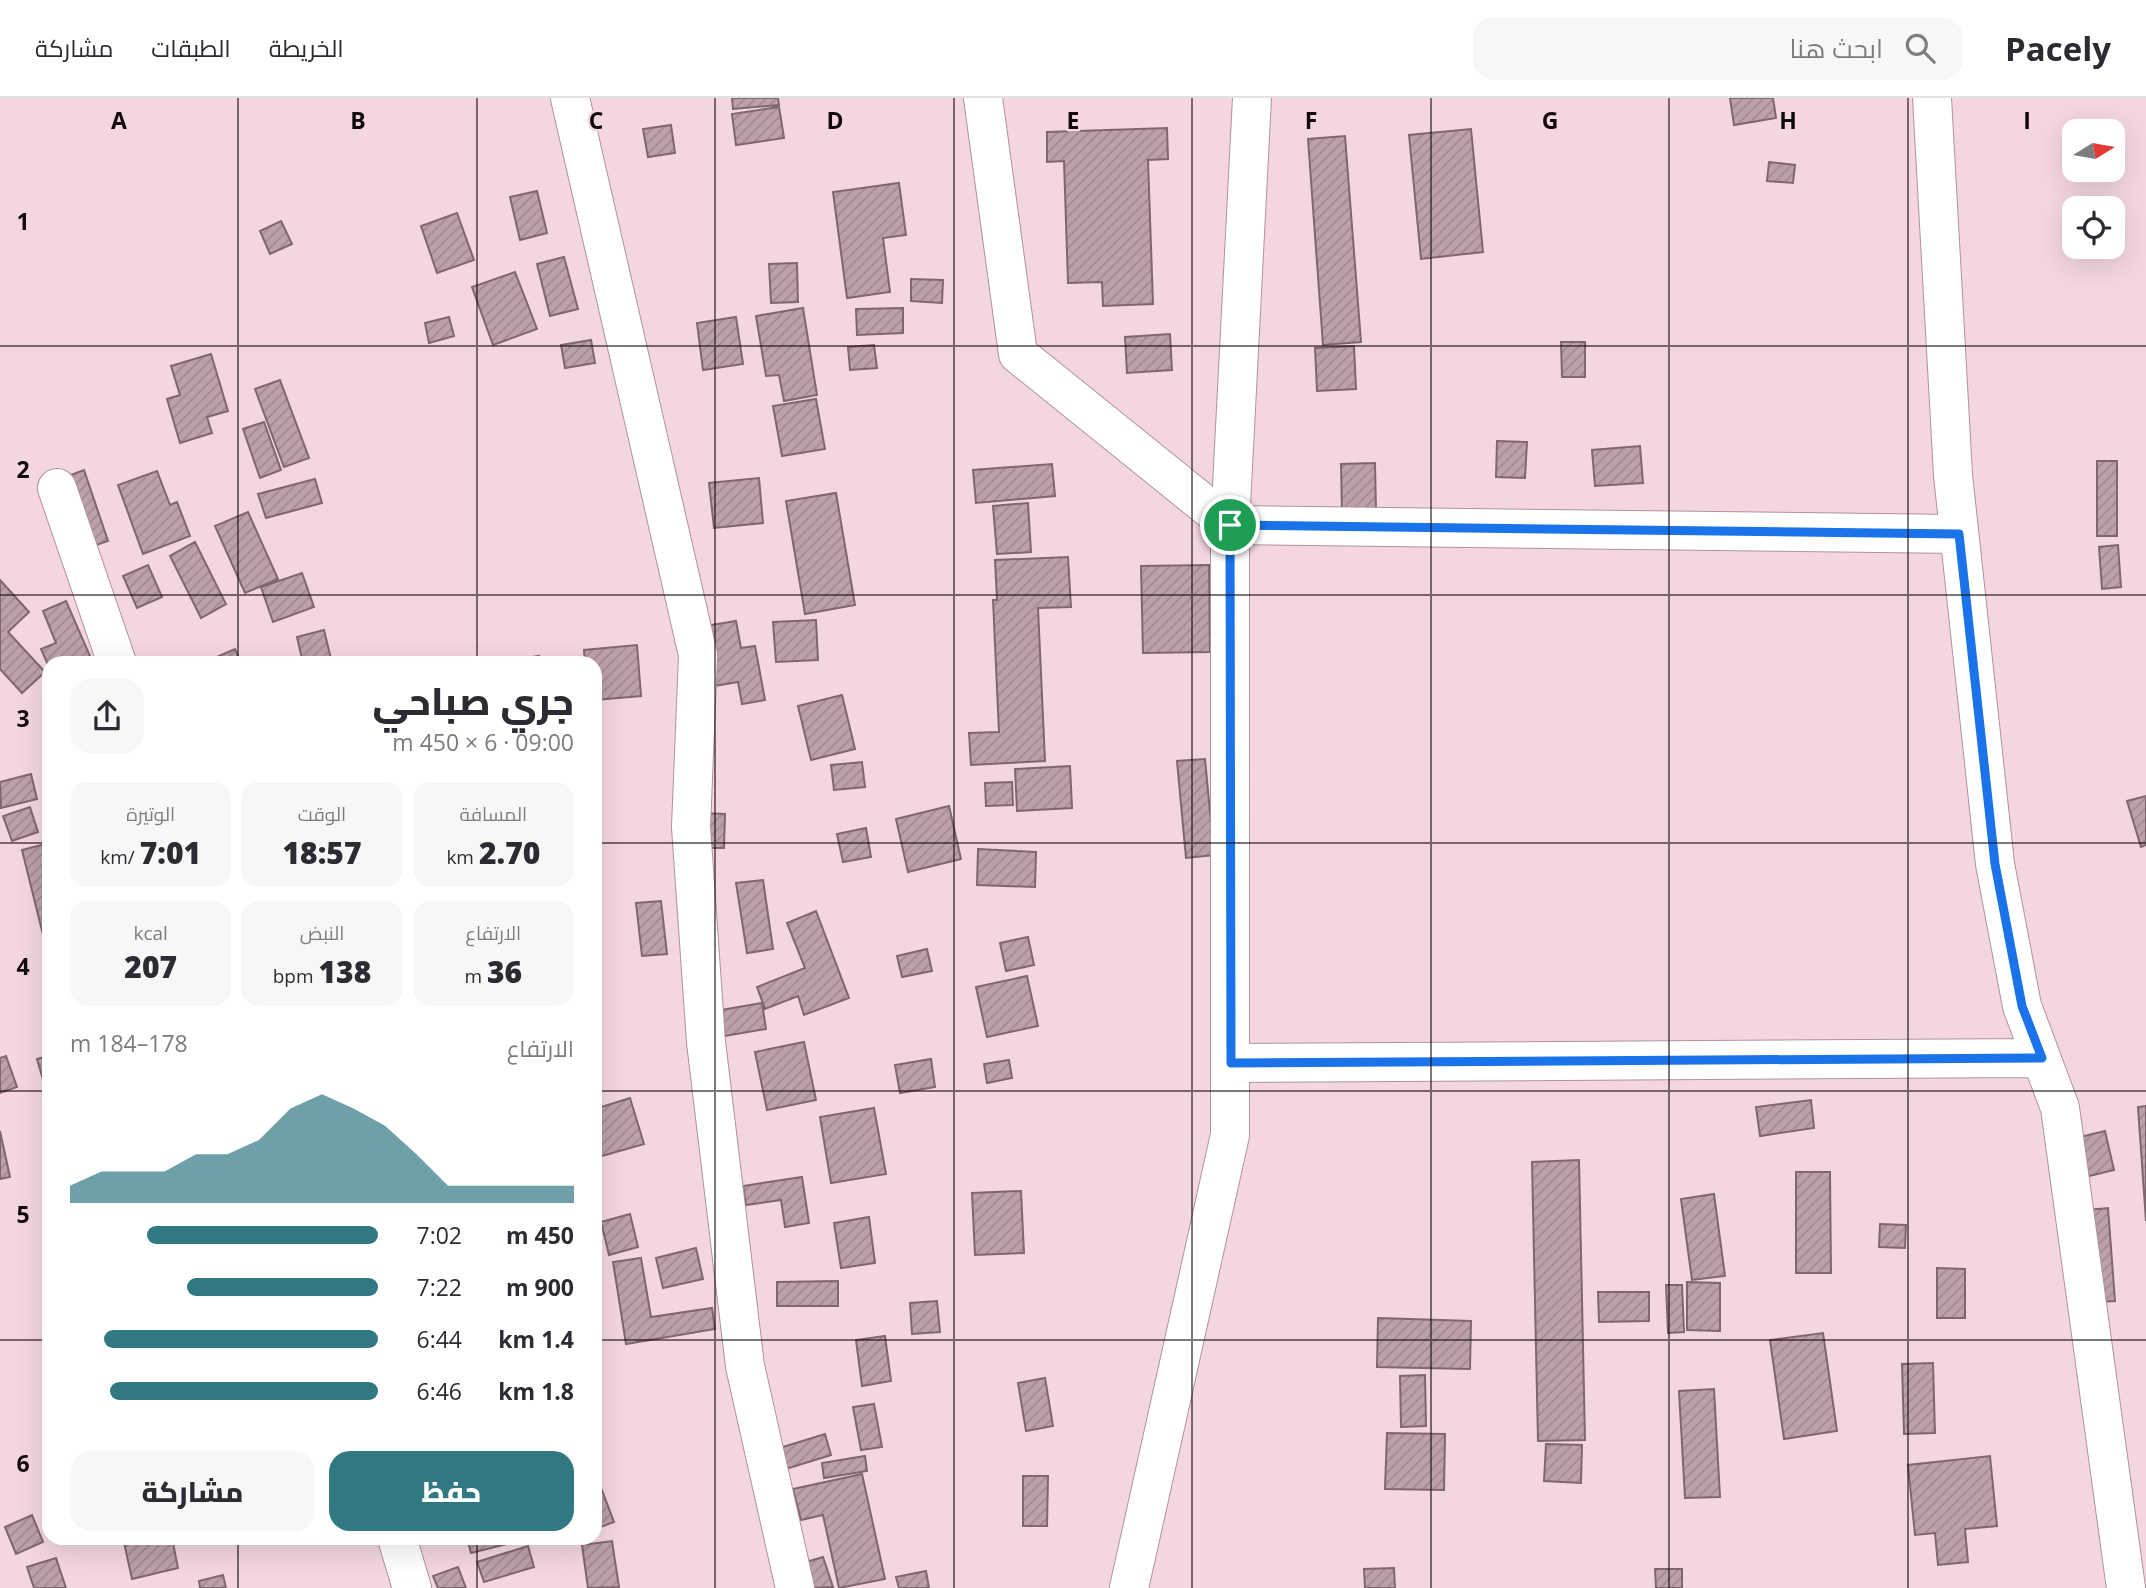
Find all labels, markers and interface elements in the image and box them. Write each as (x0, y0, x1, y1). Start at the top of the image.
search box (1473, 17, 1963, 80)
text: Pacely (2005, 26, 2111, 71)
icon: search (1901, 29, 1939, 67)
text: ابحث هنا (1789, 30, 1883, 66)
text: مشاركة (35, 31, 113, 64)
text: الطبقات (151, 31, 231, 64)
text: الخريطة (269, 31, 344, 64)
text: A (111, 104, 127, 136)
text: B (350, 104, 366, 136)
text: C (589, 104, 603, 136)
text: D (826, 104, 844, 136)
text: E (1067, 104, 1079, 136)
text: F (1305, 104, 1317, 136)
text: G (1542, 104, 1558, 136)
text: H (1779, 104, 1797, 136)
text: I (2023, 104, 2031, 136)
north arrow (2062, 119, 2124, 182)
map controls (2062, 119, 2125, 259)
button: locate (2062, 196, 2125, 259)
text: 1 (16, 205, 30, 237)
text: 2 (16, 453, 30, 485)
pin (1200, 495, 1260, 555)
icon: arrive (1211, 506, 1249, 544)
text: جري صباحي (373, 674, 574, 726)
button: share (70, 679, 144, 753)
text: 3 (16, 702, 30, 734)
text: 09:00 · 6 × 450 m (392, 726, 574, 758)
text: الوتيرة (126, 801, 175, 827)
text: الوقت (298, 801, 346, 827)
text: المسافة (460, 801, 527, 827)
text: 7:01 (140, 832, 201, 873)
text: 18:57 (283, 832, 362, 873)
text: 2.70 (479, 832, 540, 873)
text: /km (100, 844, 140, 870)
text: km (446, 844, 479, 870)
text: kcal (133, 920, 168, 946)
text: النبض (300, 920, 344, 946)
text: الارتفاع (466, 920, 521, 946)
text: 207 (124, 946, 177, 987)
text: 4 (16, 950, 30, 982)
text: 138 (319, 951, 371, 992)
text: 36 (487, 951, 522, 992)
text: bpm (273, 963, 319, 989)
text: m (464, 963, 487, 989)
text: 178–184 m (70, 1027, 188, 1059)
text: الارتفاع (507, 1032, 574, 1064)
text: 5 (16, 1198, 30, 1230)
text: 7:02 (417, 1219, 462, 1251)
text: 450 m (506, 1219, 574, 1251)
text: 7:22 (417, 1271, 462, 1303)
text: 900 m (506, 1271, 574, 1303)
text: 6:44 (417, 1323, 462, 1355)
text: 1.4 km (498, 1323, 574, 1355)
text: 6:46 (417, 1375, 462, 1407)
text: 1.8 km (498, 1375, 574, 1407)
text: 6 (16, 1447, 30, 1479)
button: مشاركة (70, 1451, 315, 1531)
button: حفظ (329, 1451, 574, 1531)

